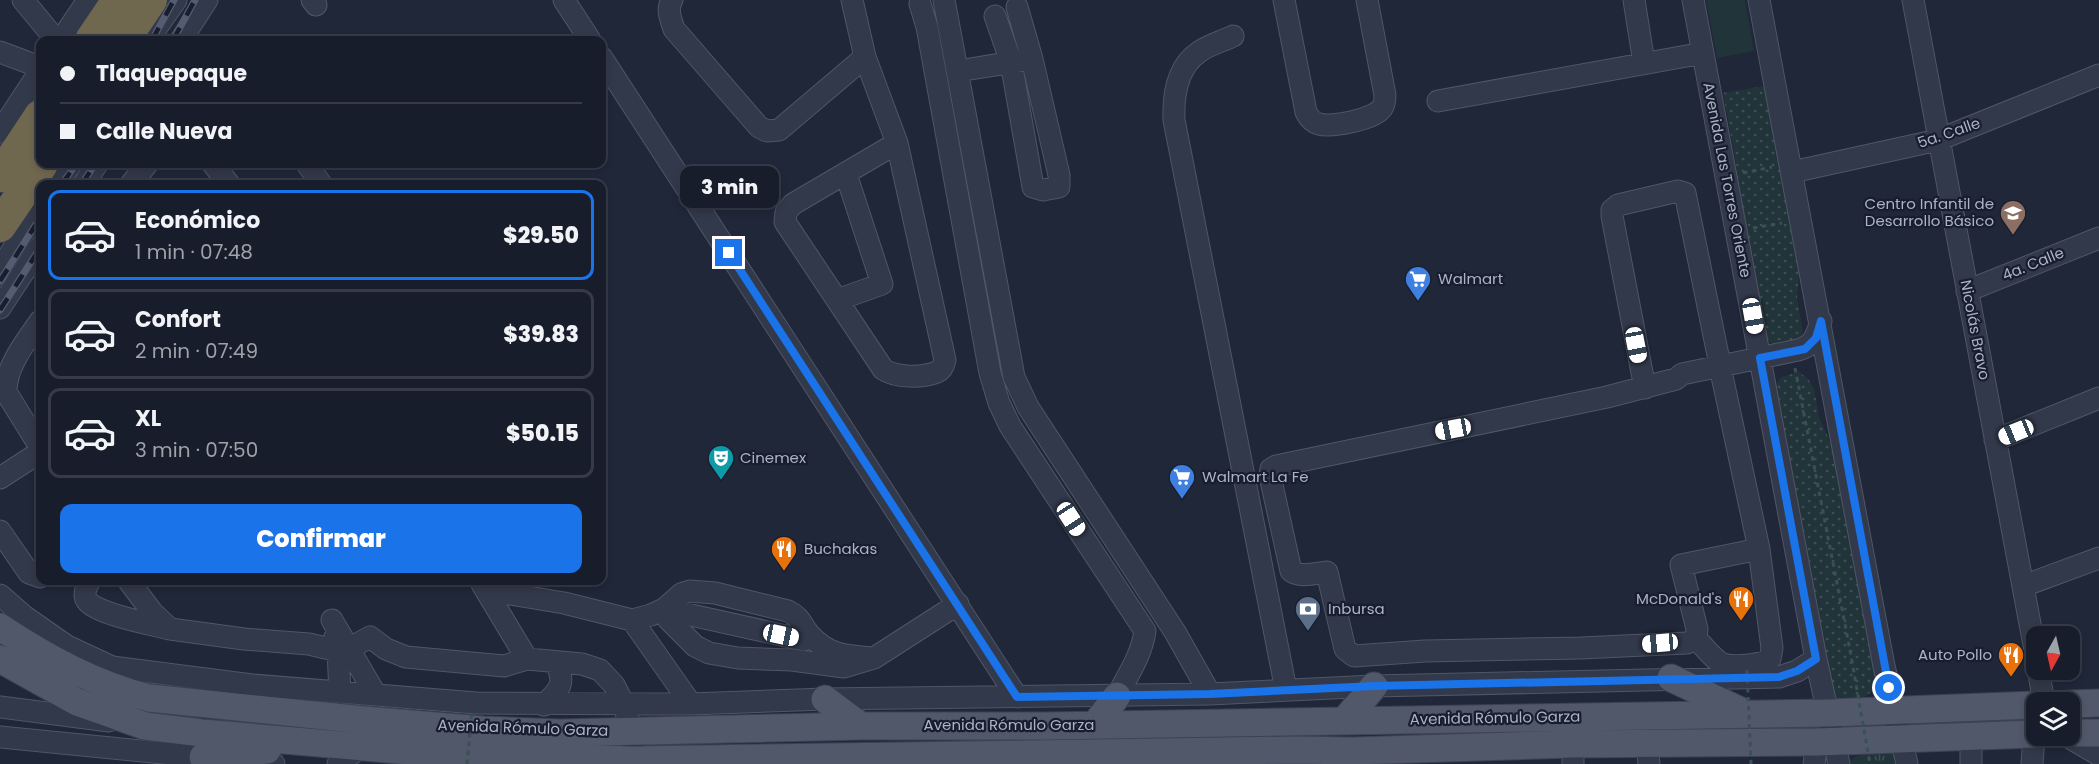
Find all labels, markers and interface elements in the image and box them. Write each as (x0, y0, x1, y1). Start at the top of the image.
text: Tlaquepaque (96, 58, 247, 89)
street label: Avenida Las Torres Oriente (1698, 80, 1757, 279)
street label: 5a. Calle (1915, 112, 1983, 153)
text: Calle Nueva (96, 116, 233, 147)
callout: 3 min (680, 166, 778, 208)
text: 3 min (701, 173, 758, 201)
place label: Centro Infantil de Desarrollo Básico (1865, 193, 1994, 231)
school or university icon: Centro Infantil de Desarrollo Básico (1998, 198, 2028, 236)
text: Económico (135, 205, 260, 236)
icon: car (63, 208, 117, 262)
text: $29.50 (503, 220, 579, 251)
text: 1 min · 07:48 (135, 238, 253, 266)
route end (715, 239, 742, 266)
street label: 4a. Calle (1999, 242, 2067, 285)
supermarket icon: Walmart (1403, 264, 1433, 302)
place label: Walmart (1438, 268, 1503, 289)
street label: Nicolás Bravo (1955, 278, 1995, 382)
car (1741, 297, 1765, 335)
text: Confort (135, 304, 221, 335)
icon: car (63, 307, 117, 361)
text: $39.83 (503, 319, 579, 350)
car (1624, 326, 1648, 364)
text: 2 min · 07:49 (135, 337, 258, 365)
text: XL (135, 403, 161, 434)
icon: car (63, 406, 117, 460)
car (1434, 417, 1472, 441)
car (1996, 417, 2036, 447)
text: $50.15 (506, 418, 579, 449)
text: 3 min · 07:50 (135, 436, 258, 464)
theatre icon: Cinemex (706, 443, 736, 481)
place label: Cinemex (740, 447, 806, 468)
supermarket icon: Walmart La Fe (1167, 462, 1197, 500)
place label: Walmart La Fe (1202, 466, 1309, 487)
car (1054, 499, 1088, 539)
button: Confirmar (60, 504, 582, 573)
restaurant icon: Buchakas (769, 534, 799, 572)
place label: Buchakas (804, 538, 878, 559)
restaurant icon: McDonald's (1726, 584, 1756, 622)
place label: McDonald's (1636, 588, 1722, 609)
bank icon: Inbursa (1293, 594, 1323, 632)
place label: Inbursa (1328, 598, 1385, 619)
car (762, 622, 800, 648)
north arrow (2026, 626, 2080, 680)
map controls (2026, 626, 2080, 746)
car (1641, 632, 1679, 654)
restaurant icon: Auto Pollo (1996, 640, 2026, 678)
place label: Auto Pollo (1918, 644, 1992, 665)
route start (1875, 674, 1902, 701)
button: layers (2026, 692, 2080, 746)
street label: Avenida Rómulo Garza (1409, 706, 1581, 729)
street label: Avenida Rómulo Garza (437, 714, 609, 741)
street label: Avenida Rómulo Garza (924, 714, 1094, 735)

